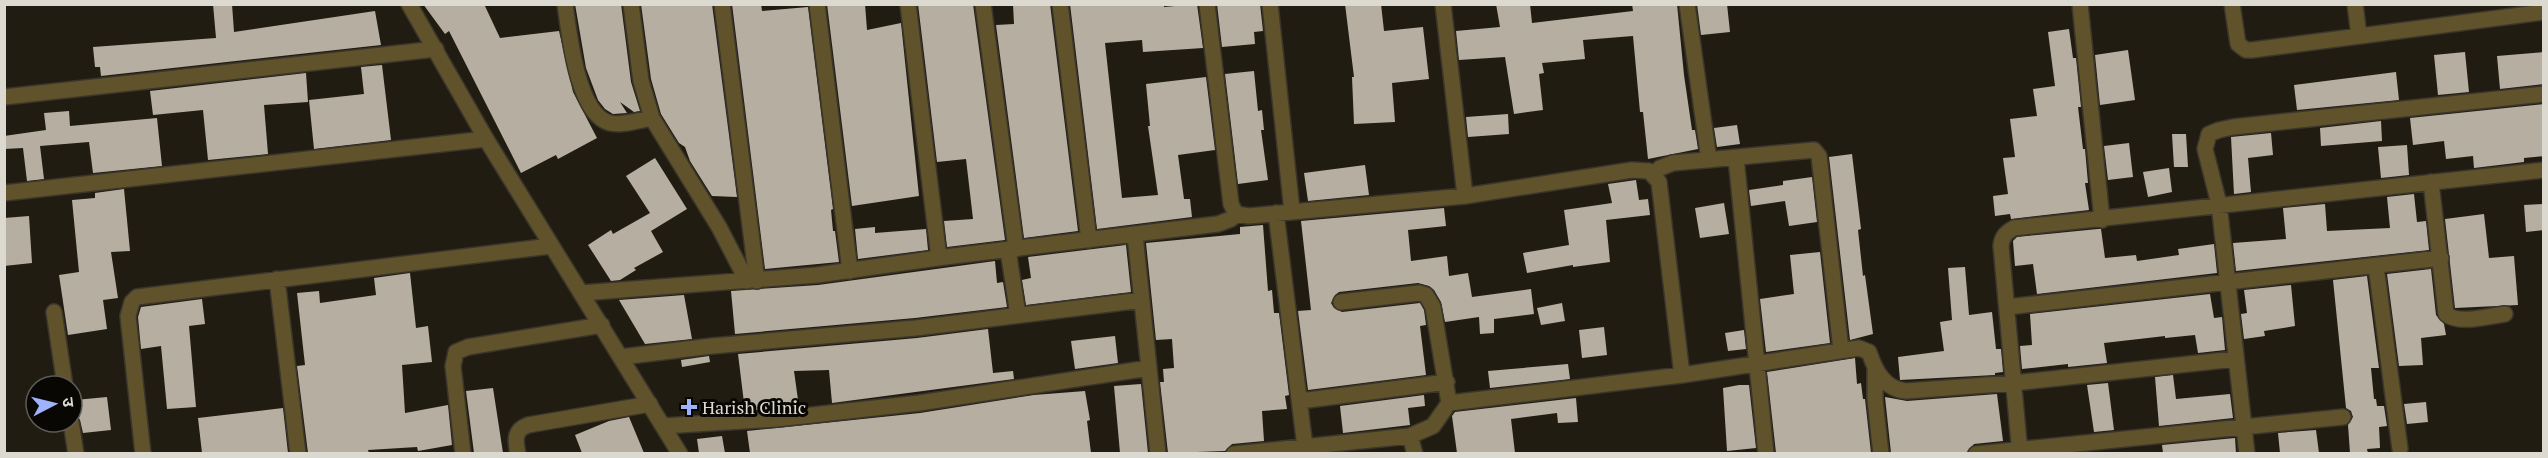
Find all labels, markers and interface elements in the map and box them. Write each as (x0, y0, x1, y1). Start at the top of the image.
north arrow (24, 374, 84, 434)
place label: Harish Clinic (702, 395, 806, 419)
text: उ (57, 396, 80, 409)
marker: Harish Clinic (680, 398, 698, 416)

